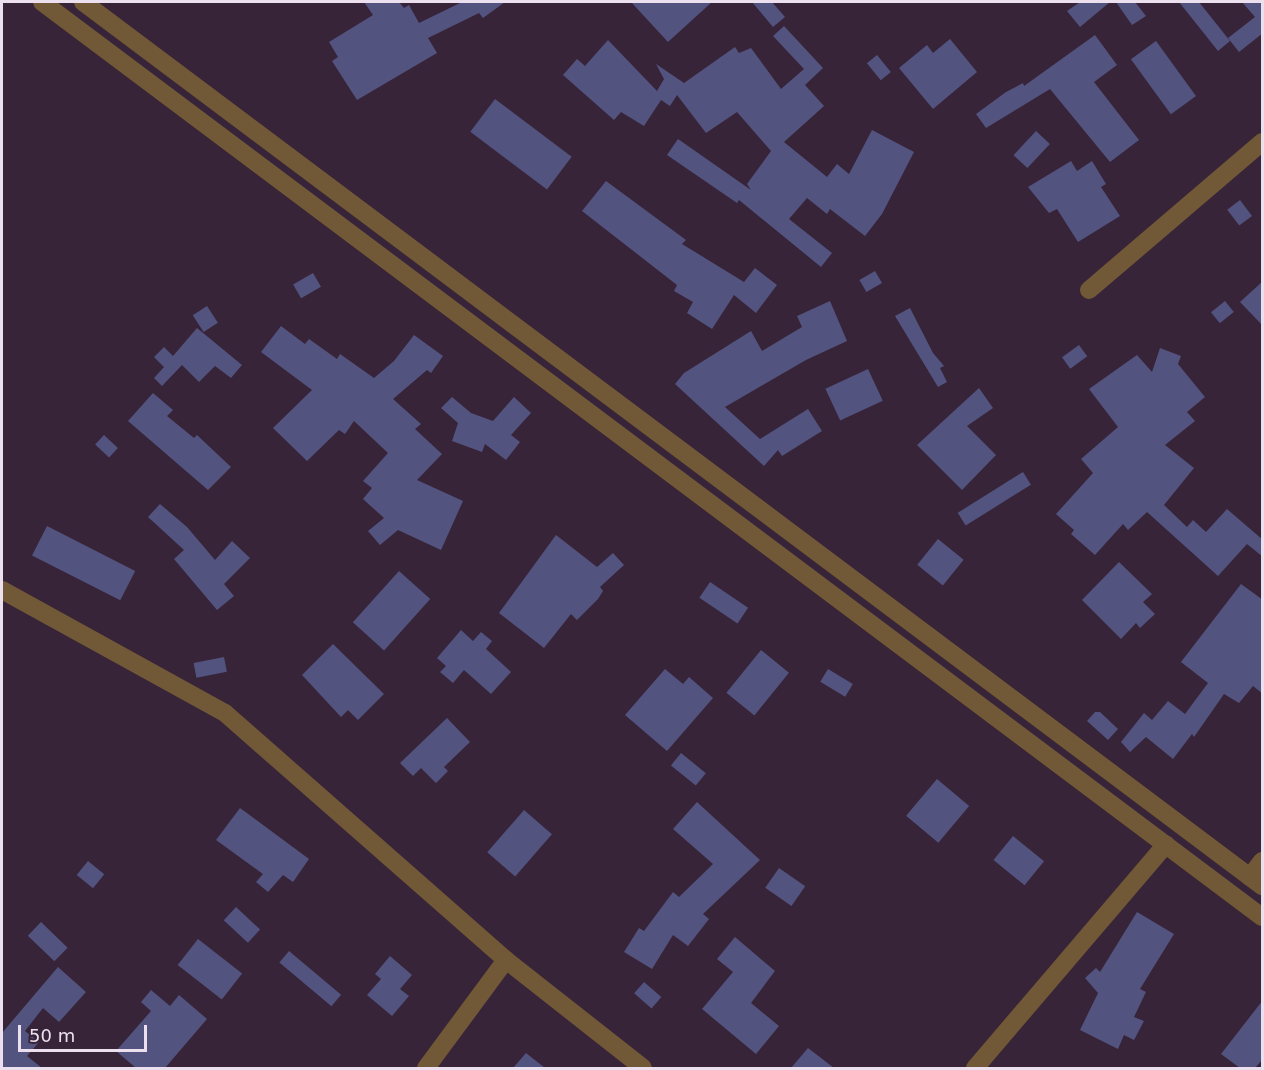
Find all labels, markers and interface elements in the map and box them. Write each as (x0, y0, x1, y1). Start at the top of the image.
scale bar (21, 1013, 150, 1051)
text: 50 m (29, 1025, 75, 1046)

